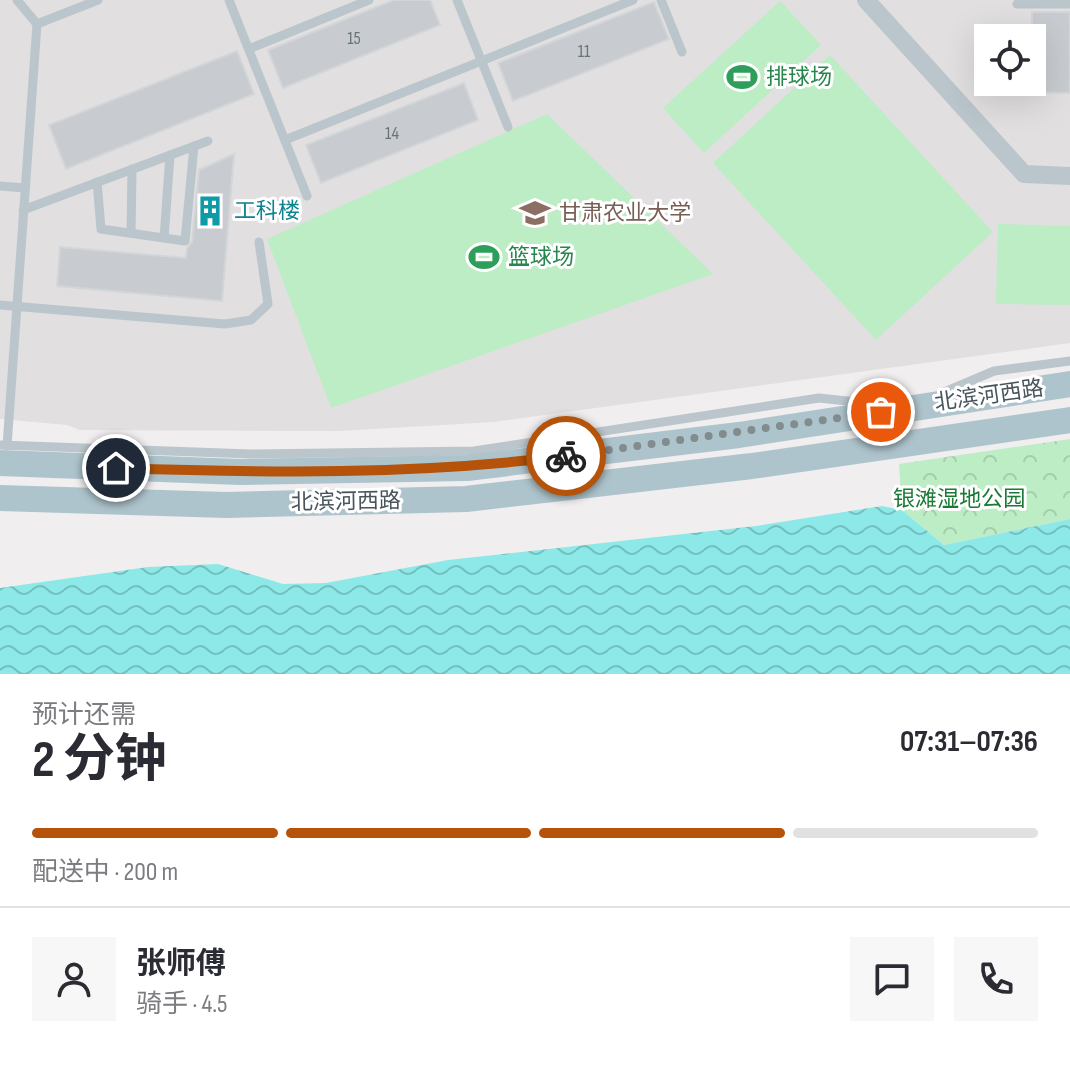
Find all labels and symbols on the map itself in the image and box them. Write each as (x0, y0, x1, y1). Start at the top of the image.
house number: 15 (347, 28, 361, 49)
house number: 11 (578, 41, 591, 62)
sports icon: 排球场 (725, 60, 759, 94)
place label: 排球场 (766, 64, 832, 91)
house number: 14 (385, 123, 399, 144)
building icon: 工科楼 (193, 194, 227, 228)
school or university icon: 甘肃农业大学 (518, 196, 552, 230)
place label: 工科楼 (234, 198, 300, 225)
place label: 甘肃农业大学 (559, 200, 691, 227)
sports icon: 篮球场 (467, 240, 501, 274)
place label: 篮球场 (508, 244, 574, 271)
street label: 北滨河西路 (933, 375, 1045, 417)
pin (847, 378, 915, 446)
courier (526, 416, 606, 496)
pin (82, 434, 150, 502)
park label: 银滩湿地公园 (893, 486, 1025, 513)
street label: 北滨河西路 (291, 488, 401, 516)

